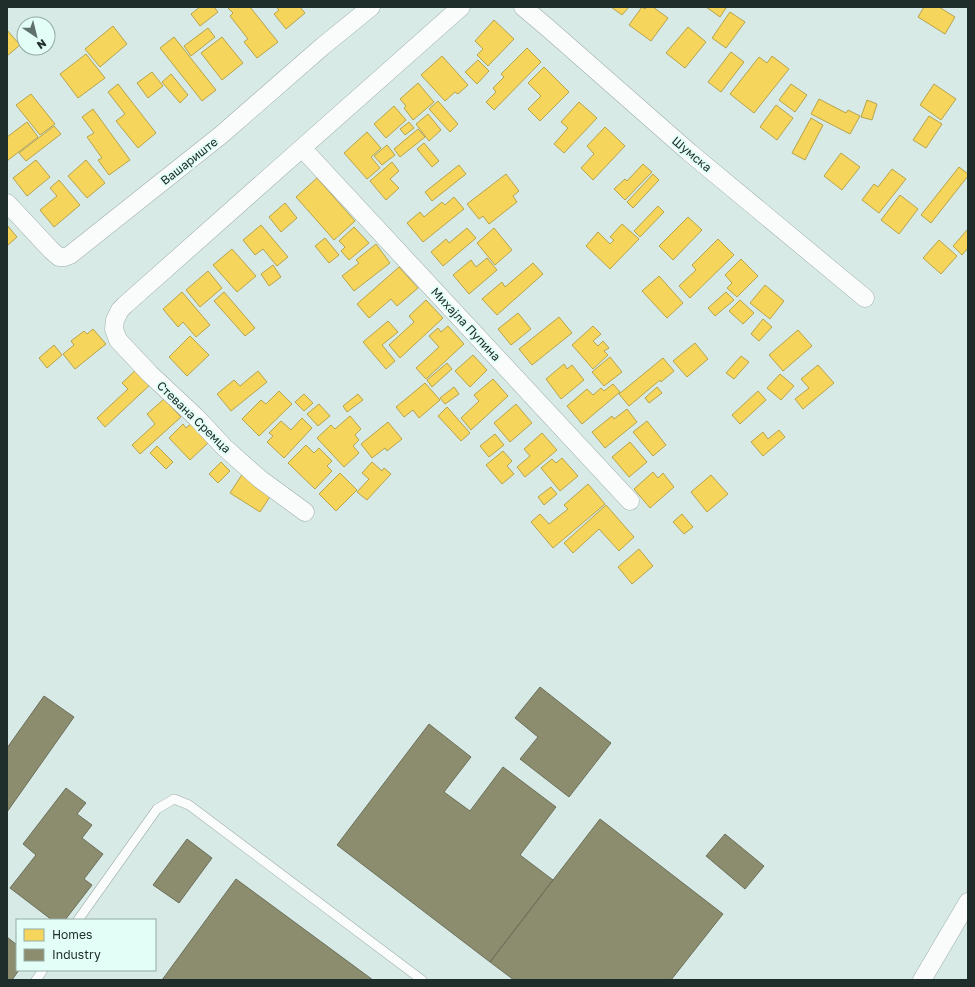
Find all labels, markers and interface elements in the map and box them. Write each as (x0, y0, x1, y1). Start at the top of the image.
north arrow (16, 16, 56, 56)
text: N (35, 37, 49, 52)
street label: Шумска (669, 133, 715, 175)
street label: Вашариште (157, 134, 221, 188)
street label: Михајла Пупина (428, 284, 504, 364)
street label: Стевана Сремца (154, 378, 234, 456)
legend (16, 919, 156, 971)
text: Homes (52, 927, 92, 942)
text: Industry (52, 947, 101, 962)

